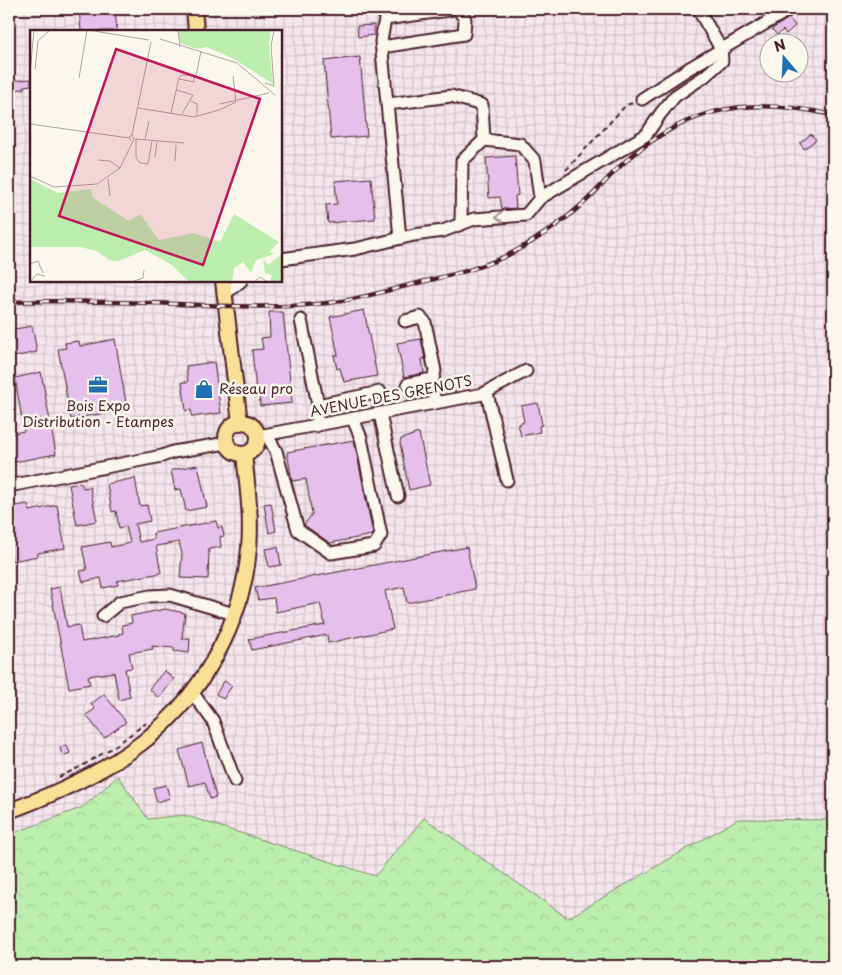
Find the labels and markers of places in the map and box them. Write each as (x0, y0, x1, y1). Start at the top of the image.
office icon: Bois Expo Distribution - Etampes (87, 374, 109, 396)
shop icon: Réseau pro (193, 378, 215, 400)
place label: Réseau pro (219, 378, 293, 399)
place label: Bois Expo Distribution - Etampes (22, 395, 174, 432)

